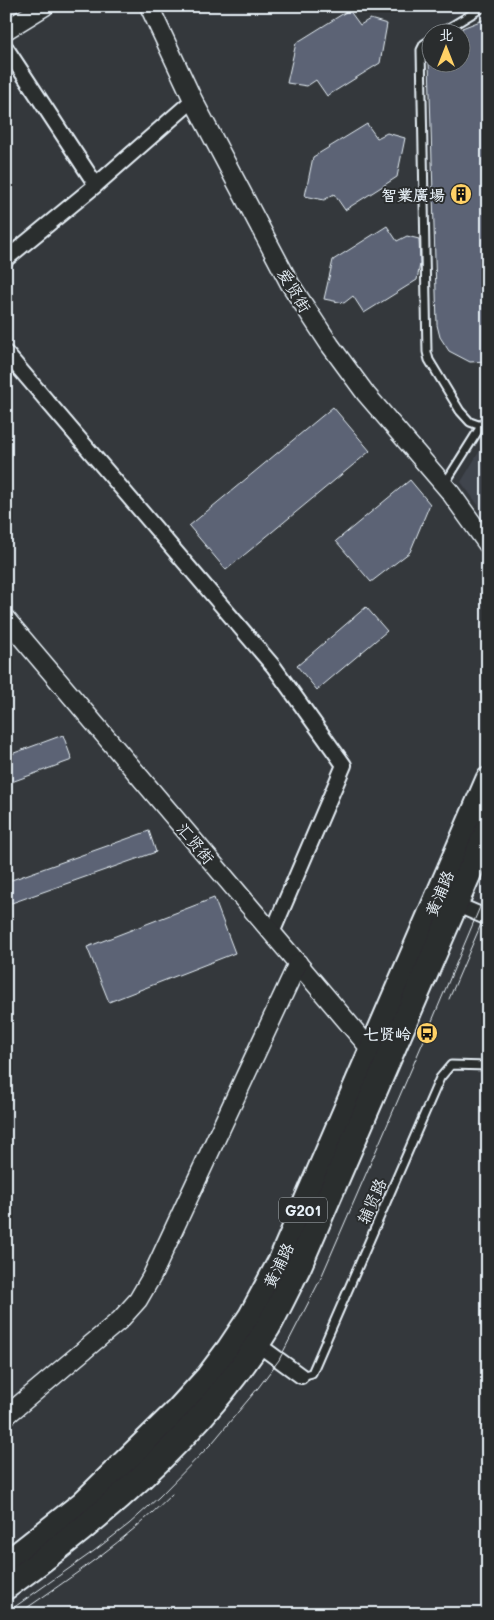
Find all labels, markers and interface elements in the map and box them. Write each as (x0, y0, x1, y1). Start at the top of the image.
north arrow (422, 22, 472, 72)
text: 北 (439, 25, 453, 44)
building icon: 智業廣場 (449, 182, 473, 206)
place label: 智業廣場 (381, 184, 445, 205)
street label: 爱贤街 (274, 264, 316, 316)
street label: 汇贤街 (173, 818, 219, 868)
street label: 黄浦路 (420, 867, 458, 919)
bus stop icon: 七贤岭 (415, 1021, 439, 1045)
place label: 七贤岭 (363, 1023, 411, 1044)
street label: 辅贤路 (352, 1175, 390, 1227)
road number: G201 (279, 1198, 327, 1222)
street label: 黄浦路 (258, 1239, 298, 1291)

